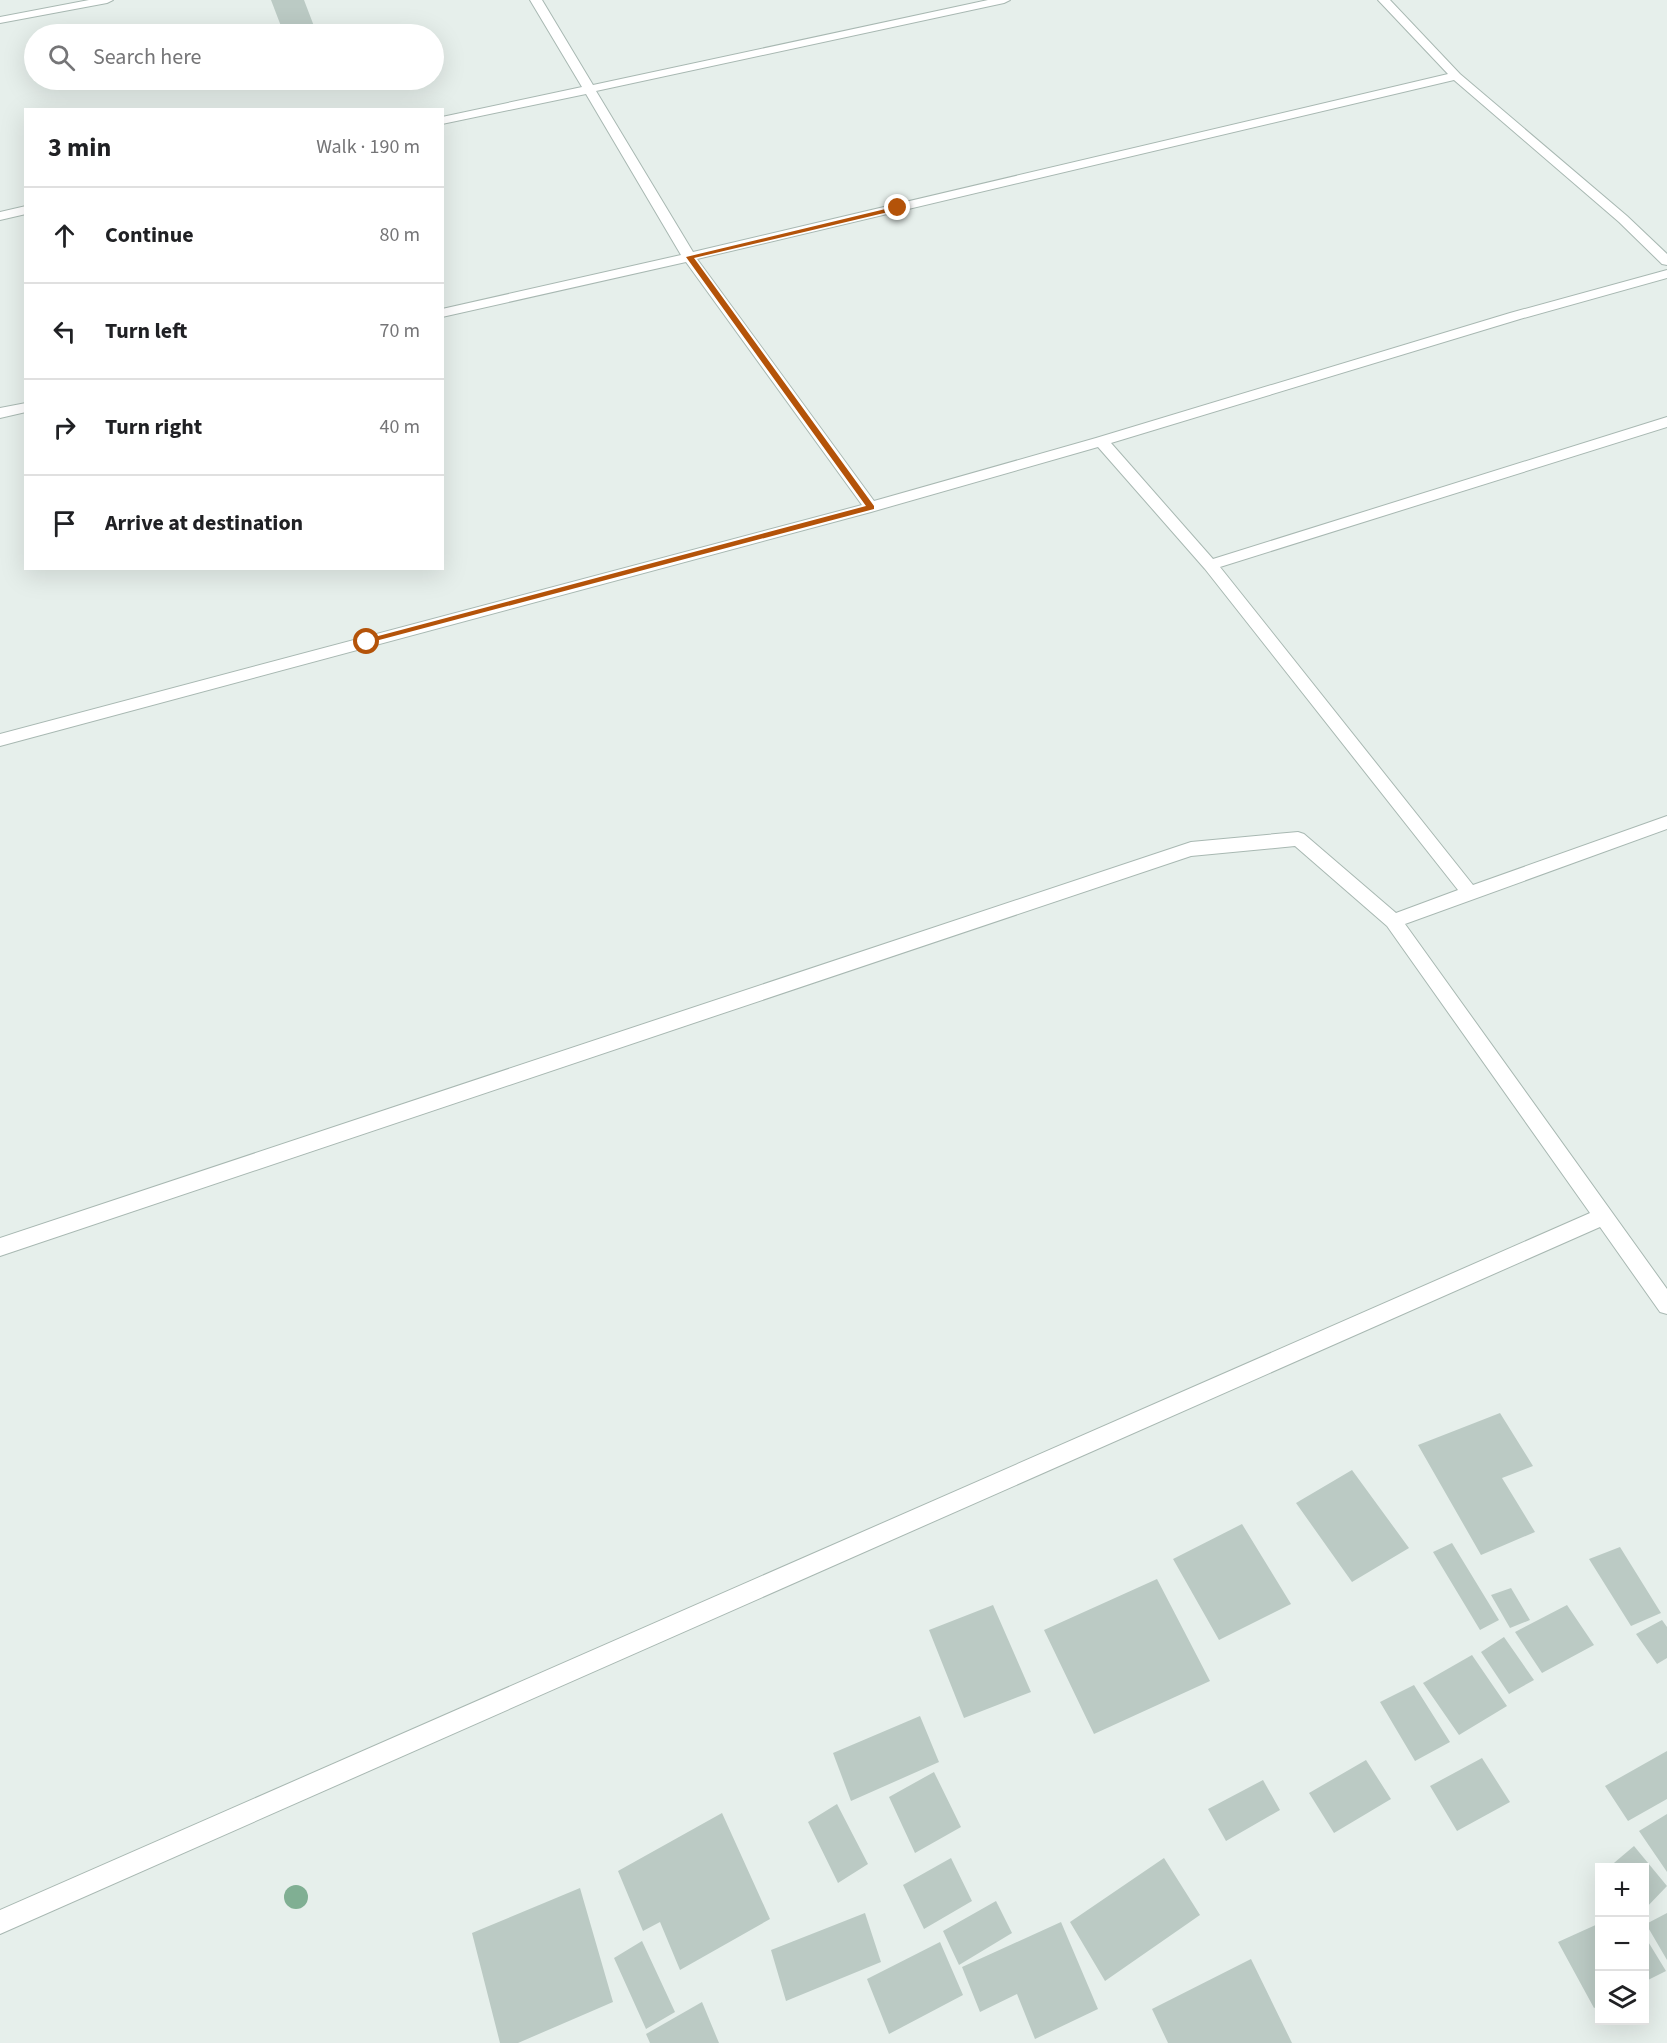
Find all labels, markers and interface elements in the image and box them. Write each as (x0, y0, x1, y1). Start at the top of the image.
search box (24, 24, 444, 90)
icon: search (45, 41, 78, 74)
text: Search here (93, 41, 201, 73)
text: 3 min (48, 129, 111, 166)
text: Walk · 190 m (316, 133, 420, 161)
route end (884, 194, 910, 220)
icon: ahead (48, 219, 81, 252)
text: Continue (105, 219, 194, 251)
text: 80 m (380, 221, 420, 249)
icon: left (48, 315, 81, 348)
text: Turn left (105, 315, 187, 347)
text: 70 m (380, 317, 420, 345)
icon: right (48, 411, 81, 444)
text: Turn right (105, 411, 202, 443)
text: 40 m (380, 413, 420, 441)
icon: arrive (48, 507, 81, 540)
text: Arrive at destination (105, 507, 303, 539)
route start (353, 628, 379, 654)
map controls (1595, 1863, 1649, 2025)
button: + (1595, 1863, 1649, 1917)
button: − (1595, 1917, 1649, 1971)
button: layers (1595, 1971, 1649, 2025)

